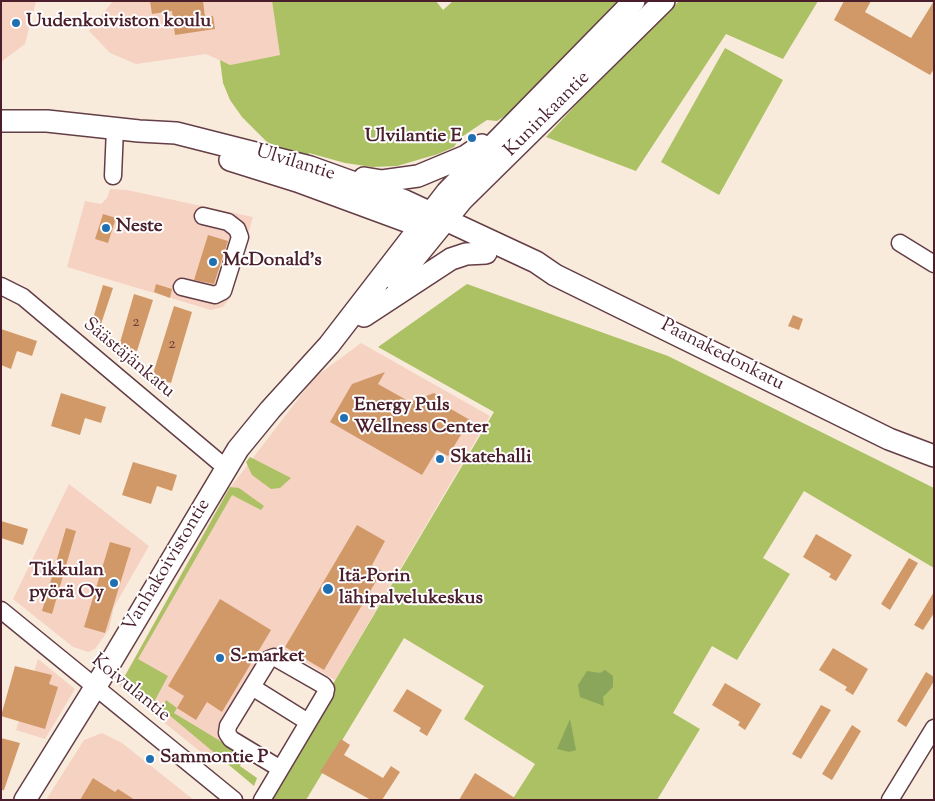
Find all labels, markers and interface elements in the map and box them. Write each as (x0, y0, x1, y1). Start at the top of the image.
place label: Uudenkoiviston koulu (26, 12, 211, 34)
marker: Uudenkoiviston koulu (10, 17, 22, 29)
street label: Kuninkaantie (501, 68, 595, 162)
place label: Ulvilantie E (365, 127, 462, 149)
marker: Ulvilantie E (466, 132, 478, 144)
street label: Ulvilantie (253, 141, 337, 187)
place label: Neste (116, 217, 163, 239)
marker: Neste (100, 222, 112, 234)
place label: McDonald's (223, 251, 322, 273)
marker: McDonald's (207, 256, 219, 268)
house number: 2 (132, 313, 140, 333)
street label: Säästäjänkatu (77, 314, 179, 404)
street label: Paanakedonkatu (657, 315, 787, 397)
house number: 2 (168, 335, 176, 355)
place label: Energy Puls Wellness Center (354, 396, 489, 440)
marker: Energy Puls Wellness Center (338, 412, 350, 424)
place label: Skatehalli (450, 448, 532, 470)
marker: Skatehalli (434, 453, 446, 465)
street label: Vanhakoivistontie (119, 495, 217, 637)
place label: Tikkulan pyörä Oy (29, 561, 104, 605)
place label: Itä-Porin lähipalvelukeskus (339, 567, 483, 611)
marker: Tikkulan pyörä Oy (108, 577, 120, 589)
marker: Itä-Porin lähipalvelukeskus (321, 582, 335, 596)
place label: S-market (230, 647, 304, 669)
street label: Koivulantie (86, 650, 174, 728)
marker: S-market (214, 652, 226, 664)
place label: Sammontie P (160, 748, 268, 770)
marker: Sammontie P (144, 753, 156, 765)

